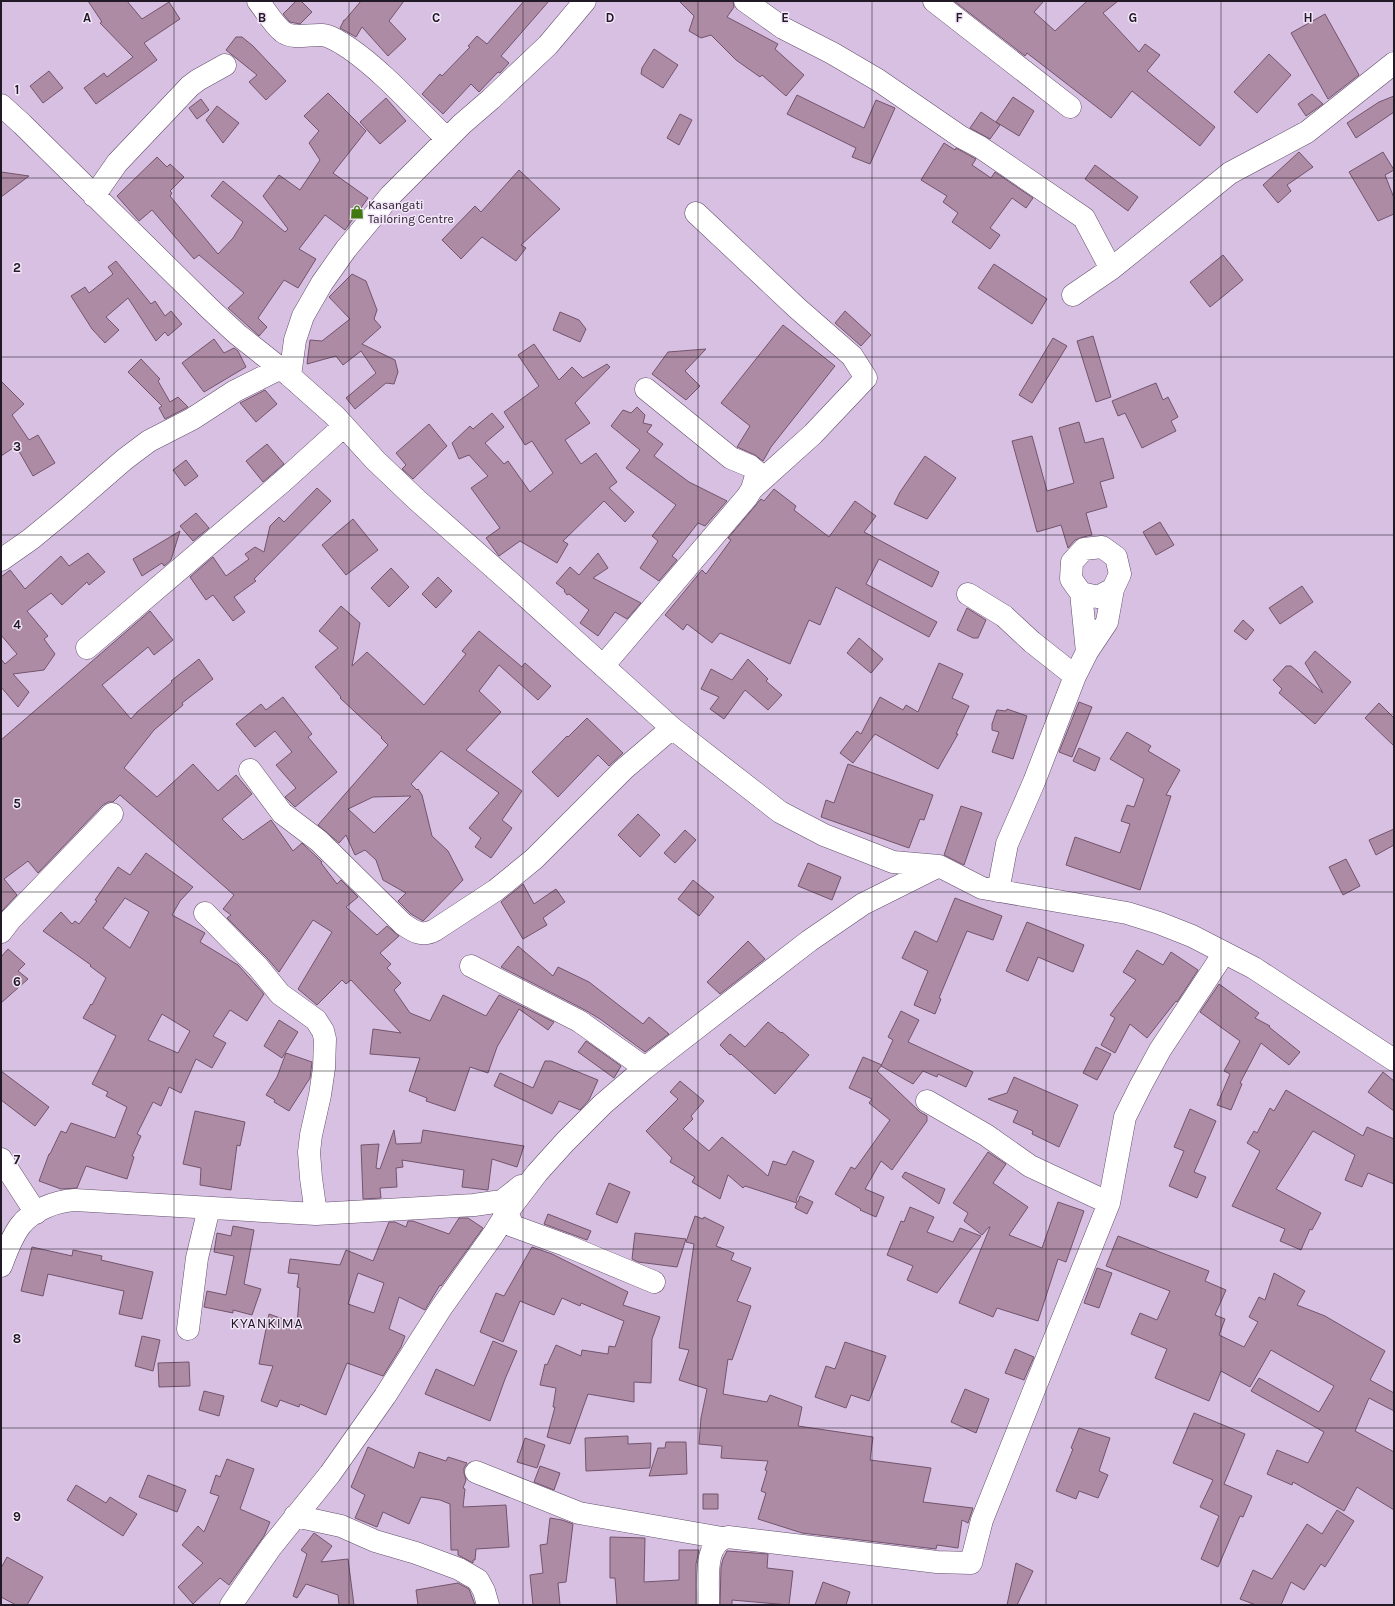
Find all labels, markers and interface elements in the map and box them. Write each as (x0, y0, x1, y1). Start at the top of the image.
text: A (83, 10, 91, 25)
text: B (258, 10, 266, 25)
text: C (432, 10, 440, 25)
text: D (606, 10, 615, 25)
text: E (781, 10, 789, 25)
text: F (955, 10, 963, 25)
text: G (1129, 10, 1137, 25)
text: H (1303, 10, 1313, 25)
text: 1 (15, 82, 19, 97)
place label: Kasangati Tailoring Centre (368, 198, 454, 226)
shop icon: Kasangati Tailoring Centre (349, 204, 365, 220)
text: 2 (13, 260, 21, 275)
text: 3 (13, 439, 21, 454)
text: 4 (13, 617, 21, 632)
text: 5 (13, 796, 21, 811)
text: 6 (13, 974, 21, 989)
text: 7 (14, 1152, 21, 1167)
district label: KYANKIMA (230, 1315, 304, 1332)
text: 8 (13, 1331, 21, 1346)
text: 9 (13, 1509, 21, 1524)

